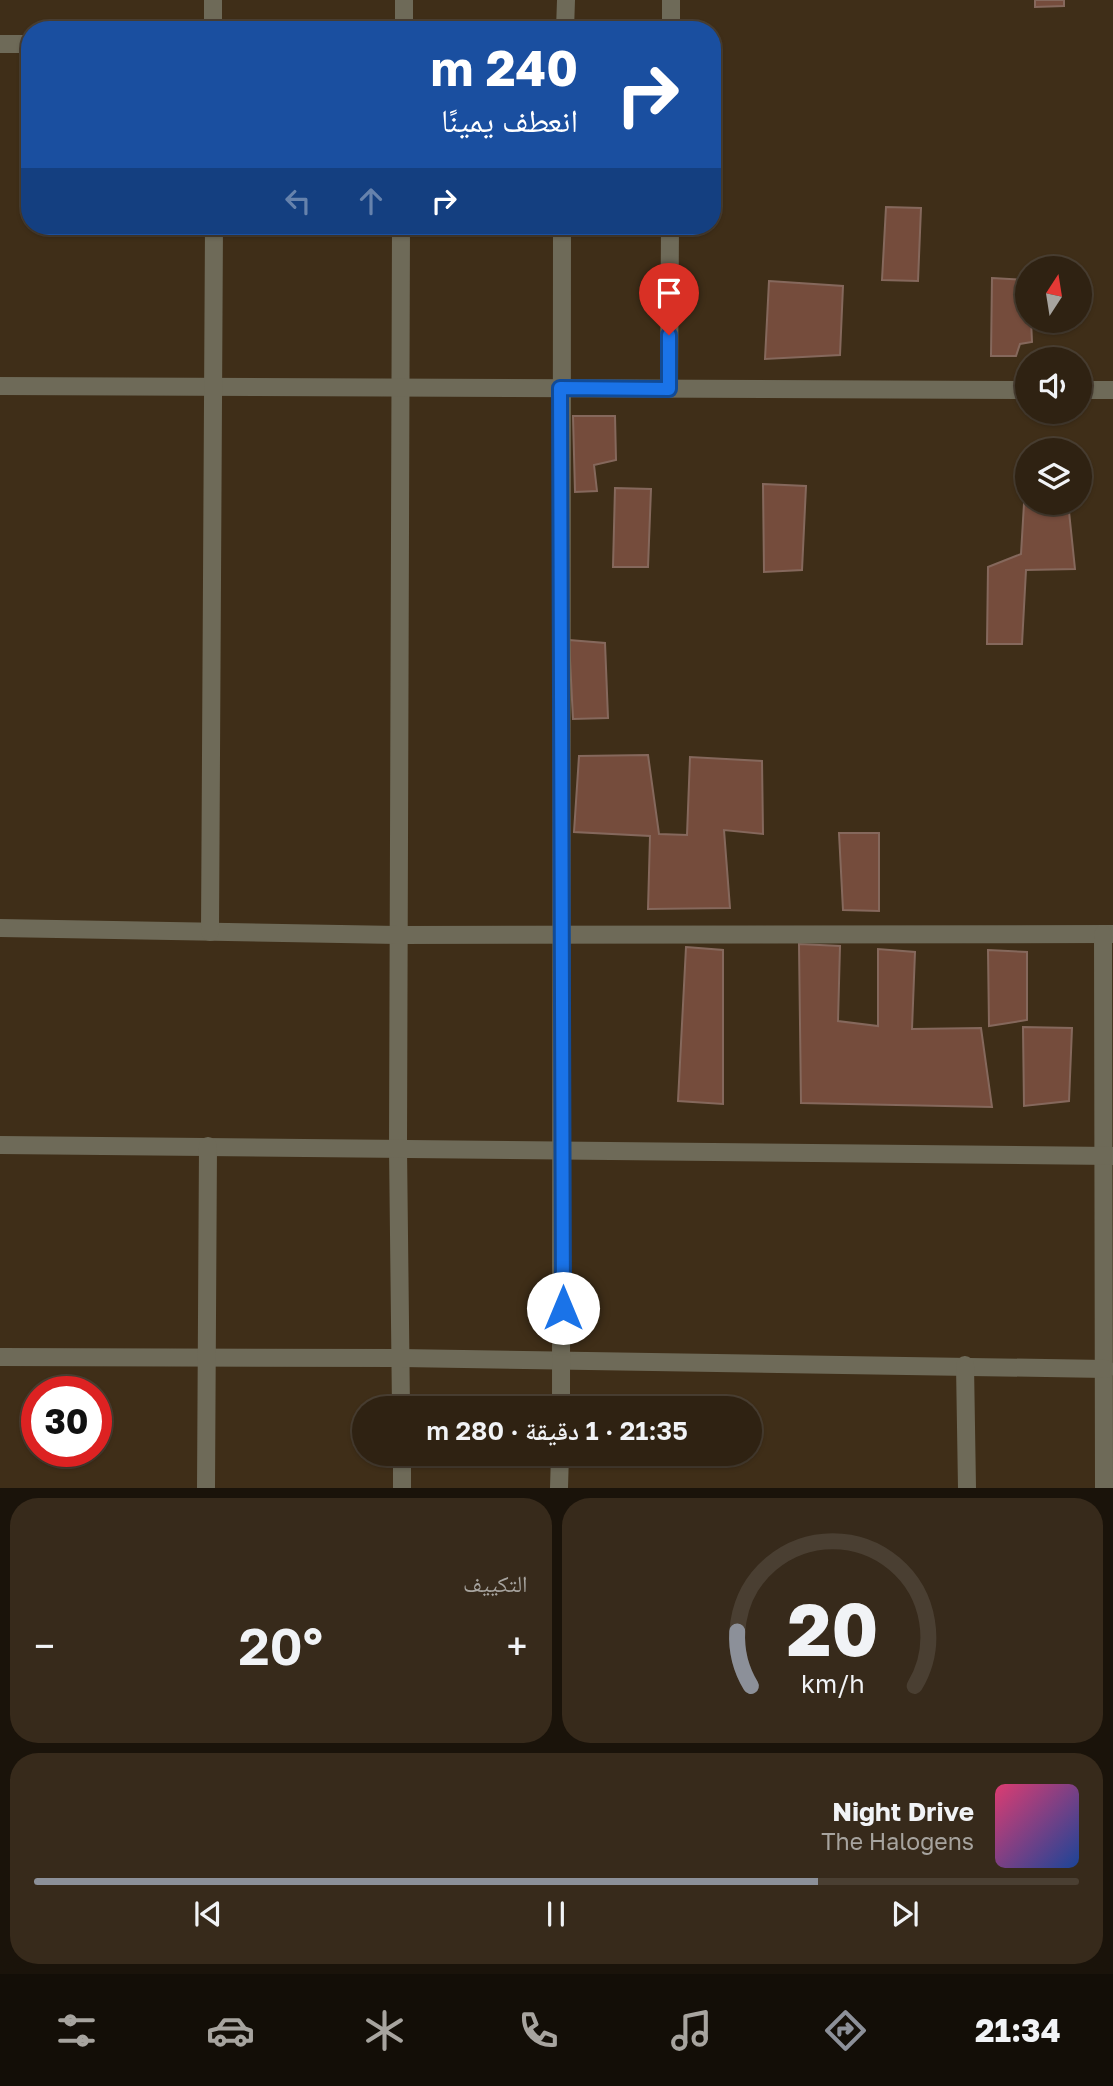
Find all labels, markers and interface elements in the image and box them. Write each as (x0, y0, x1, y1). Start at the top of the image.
text: 240 m (430, 38, 578, 97)
icon: right (602, 49, 693, 140)
text: انعطف يمينًا (441, 101, 578, 139)
icon: left (279, 182, 317, 220)
icon: ahead (352, 182, 390, 220)
icon: right (425, 182, 463, 220)
north arrow (1015, 256, 1092, 332)
map controls (1015, 256, 1092, 515)
pin (639, 263, 699, 335)
icon: arrive (650, 274, 688, 312)
button: sound (1015, 347, 1092, 424)
button: layers (1015, 438, 1092, 515)
position arrow (526, 1271, 600, 1345)
speed limit sign: 30 (21, 1376, 112, 1467)
text: 21:35 · 1 دقيقة · 280 m (426, 1415, 688, 1446)
text: التكييف (463, 1569, 528, 1597)
text: 20 (786, 1586, 878, 1673)
text: 20° (238, 1614, 323, 1676)
text: − (34, 1623, 55, 1668)
text: + (507, 1623, 528, 1668)
text: km/h (800, 1668, 864, 1699)
text: Night Drive (832, 1796, 974, 1827)
text: The Halogens (821, 1827, 974, 1855)
icon: previous (189, 1895, 227, 1933)
icon: pause (537, 1895, 575, 1933)
icon: next (886, 1895, 924, 1933)
icon: filters (52, 2006, 101, 2055)
icon: car (206, 2006, 255, 2055)
icon: climate (360, 2006, 409, 2055)
icon: phone (514, 2006, 563, 2055)
icon: music (667, 2006, 716, 2055)
icon: directions (821, 2006, 870, 2055)
text: 21:34 (975, 2011, 1061, 2049)

